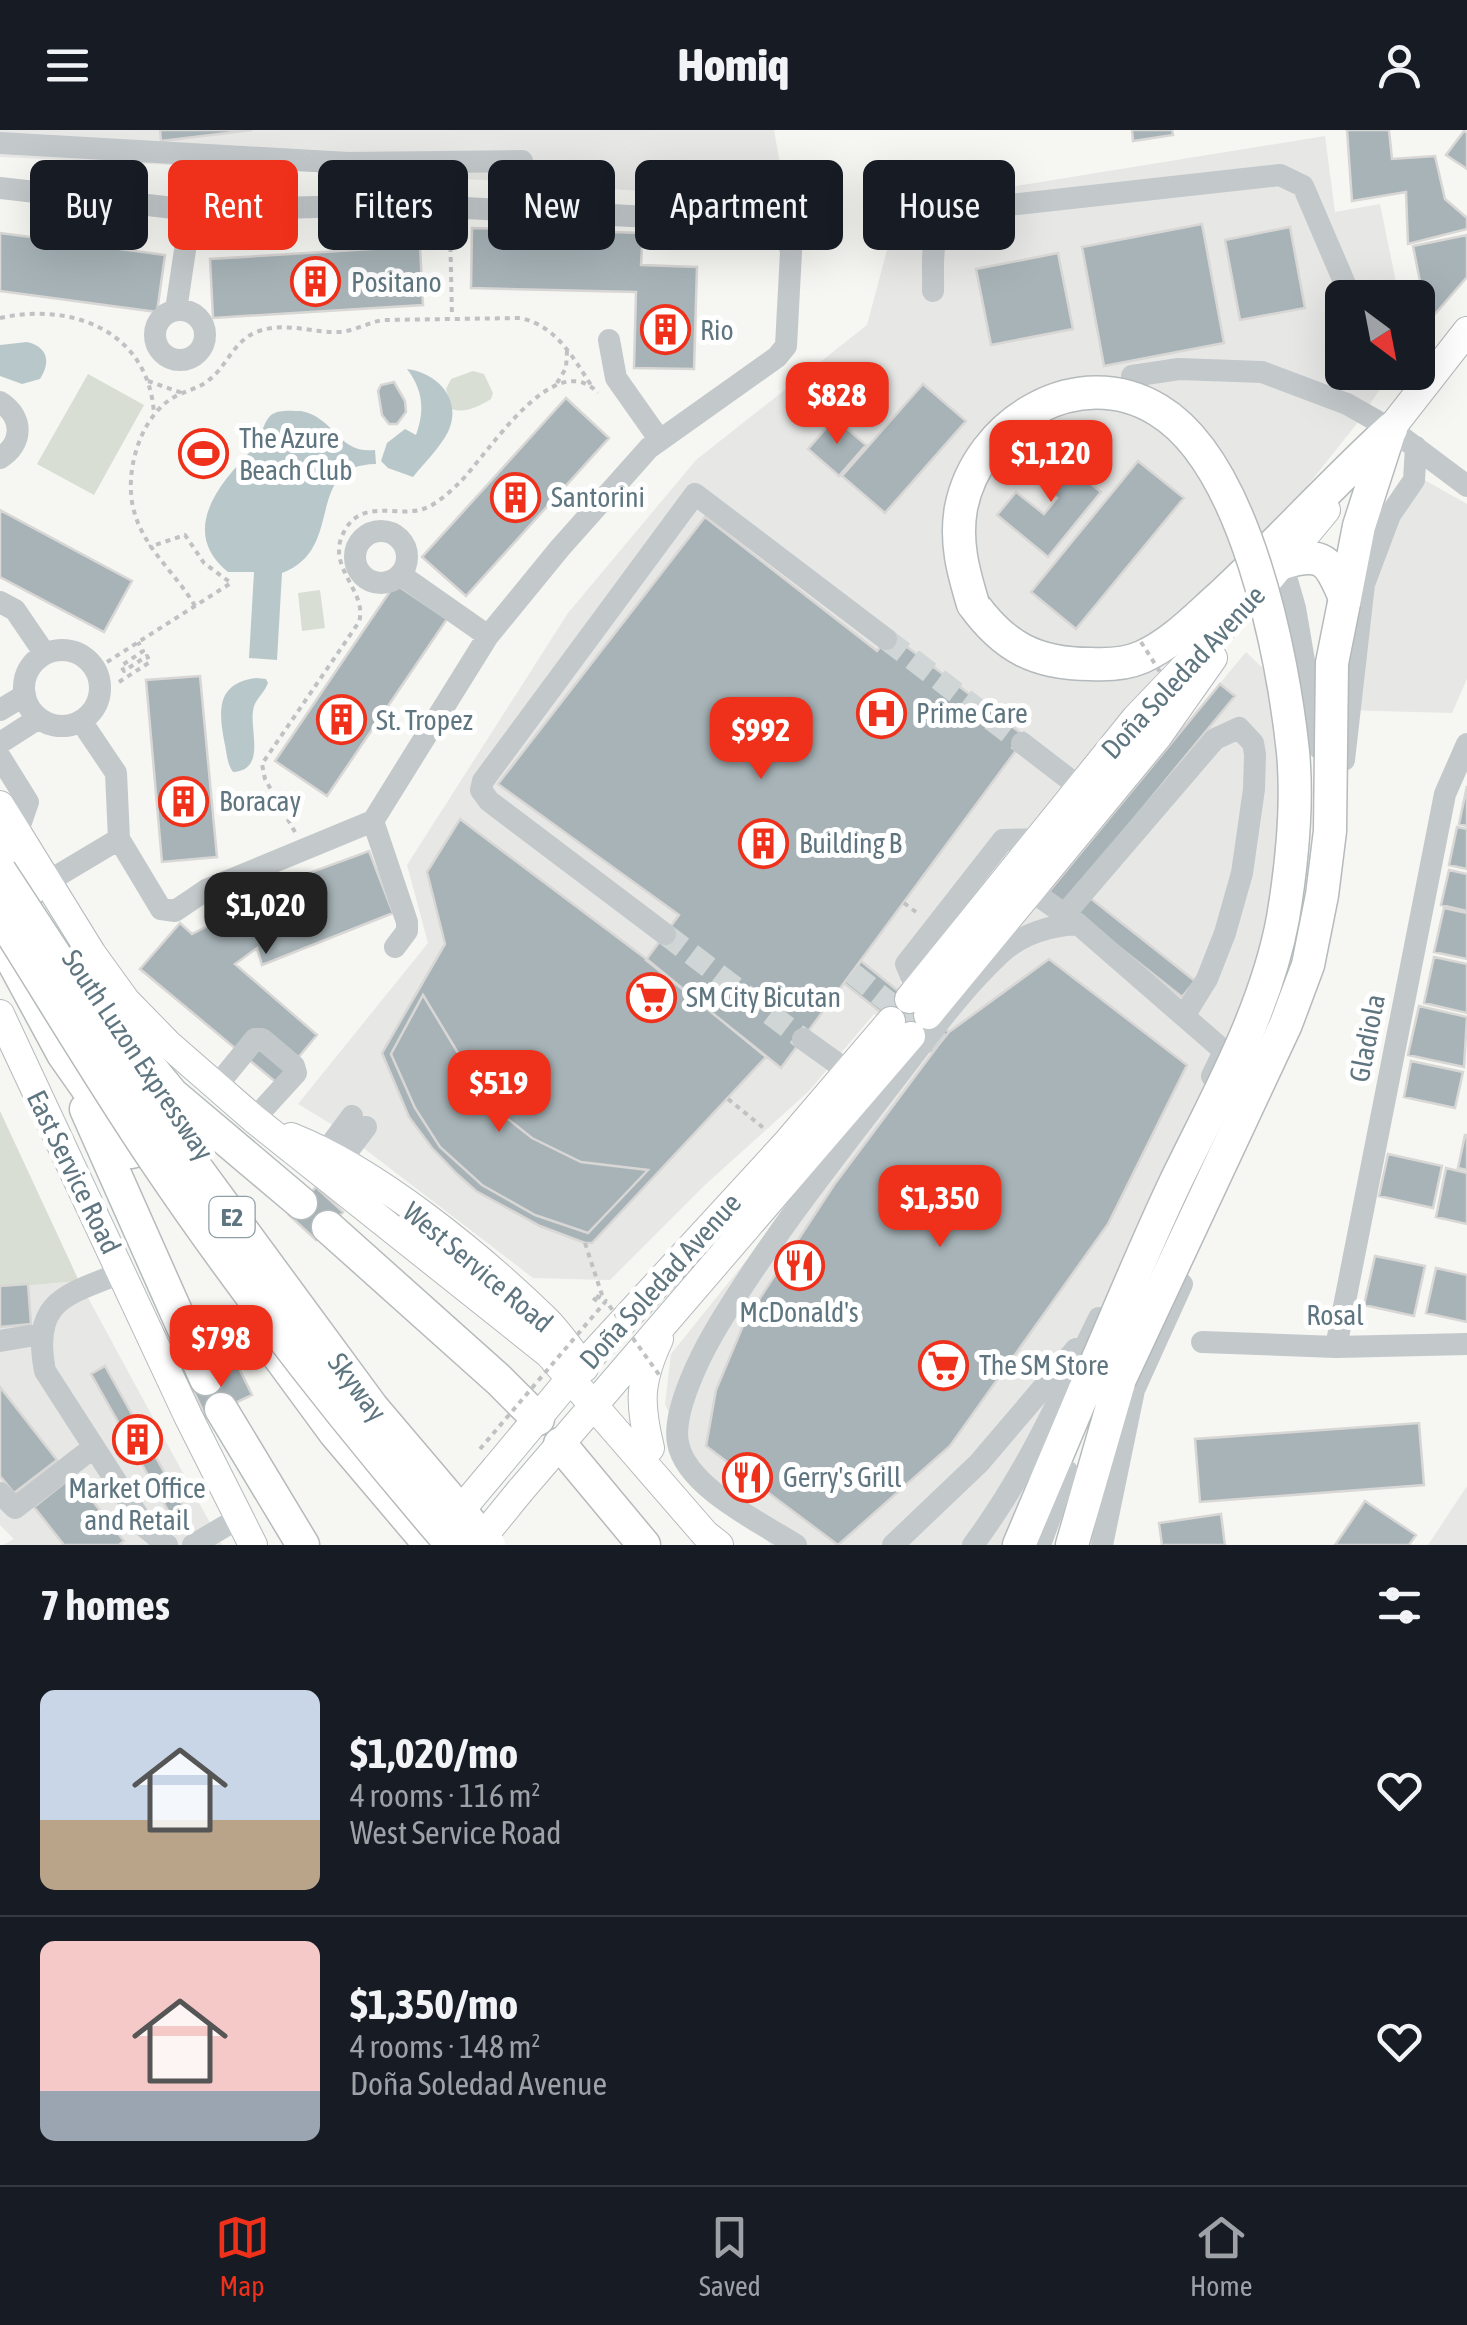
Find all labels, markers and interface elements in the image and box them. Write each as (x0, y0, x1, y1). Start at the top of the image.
icon: menu (40, 38, 95, 93)
icon: person (1372, 38, 1427, 93)
text: Homiq (678, 39, 789, 91)
chip: Buy (30, 160, 148, 250)
chip: Rent (168, 160, 298, 250)
chip: Filters (318, 160, 468, 250)
chip: New (488, 160, 615, 250)
chip: Apartment (635, 160, 843, 250)
chip: House (863, 160, 1015, 250)
building icon: Positano (290, 256, 342, 308)
place label: Positano (351, 266, 442, 298)
north arrow (1325, 280, 1435, 390)
map controls (1325, 280, 1435, 390)
building icon: Rio (639, 304, 691, 356)
place label: Rio (700, 314, 734, 346)
pin: $828 (778, 362, 896, 447)
text: $828 (808, 376, 866, 413)
pin: $1,120 (970, 420, 1132, 505)
place label: The Azure Beach Club (239, 422, 353, 486)
sports icon: The Azure Beach Club (178, 428, 230, 480)
text: $1,120 (1011, 434, 1091, 471)
building icon: Santorini (490, 471, 542, 523)
place label: Santorini (551, 481, 645, 513)
street label: Doña Soledad Avenue (1095, 579, 1271, 765)
hospital icon: Prime Care (855, 687, 907, 739)
building icon: St. Tropez (315, 694, 367, 746)
pin: $992 (702, 697, 820, 782)
place label: Prime Care (916, 697, 1028, 729)
place label: St. Tropez (376, 704, 473, 736)
text: $992 (732, 711, 790, 748)
building icon: Boracay (158, 775, 210, 827)
place label: Boracay (219, 785, 301, 817)
building icon: Building B (738, 817, 790, 869)
place label: Building B (799, 827, 902, 859)
pin: $1,020 (185, 872, 347, 957)
text: $1,020 (226, 886, 306, 923)
street label: South Luzon Expressway (56, 944, 220, 1166)
supermarket icon: SM City Bicutan (625, 971, 677, 1023)
place label: SM City Bicutan (686, 981, 841, 1013)
street label: Gladiola (1343, 991, 1391, 1085)
pin: $519 (440, 1050, 558, 1135)
text: $519 (470, 1064, 528, 1101)
street label: East Service Road (21, 1085, 127, 1259)
pin: $1,350 (859, 1165, 1021, 1250)
text: $1,350 (900, 1179, 980, 1216)
street label: Doña Soledad Avenue (573, 1187, 747, 1375)
street label: West Service Road (397, 1195, 559, 1339)
road number: E2 (210, 1197, 254, 1237)
restaurant icon: McDonald's (773, 1239, 825, 1291)
place label: McDonald's (739, 1296, 859, 1328)
street label: Rosal (1306, 1299, 1364, 1331)
pin: $798 (162, 1305, 280, 1390)
text: $798 (192, 1319, 250, 1356)
supermarket icon: The SM Store (918, 1339, 970, 1391)
street label: Skyway (322, 1347, 393, 1428)
place label: The SM Store (979, 1349, 1109, 1381)
building icon: Market Office and Retail (111, 1414, 163, 1466)
restaurant icon: Gerry's Grill (722, 1451, 774, 1503)
place label: Gerry's Grill (783, 1461, 902, 1493)
place label: Market Office and Retail (68, 1472, 206, 1536)
icon: filters (1372, 1578, 1427, 1633)
text: 7 homes (40, 1581, 170, 1629)
text: $1,020/mo (350, 1729, 518, 1777)
icon: home (120, 1730, 240, 1850)
icon: heart (1372, 1763, 1427, 1818)
text: 4 rooms · 116 m² (350, 1777, 540, 1814)
text: West Service Road (350, 1814, 561, 1851)
text: $1,350/mo (350, 1980, 518, 2028)
icon: home (120, 1981, 240, 2101)
icon: heart (1372, 2014, 1427, 2069)
text: 4 rooms · 148 m² (350, 2028, 540, 2065)
text: Doña Soledad Avenue (350, 2065, 607, 2102)
tab: Map (215, 2210, 270, 2302)
tab: Saved (699, 2210, 761, 2302)
tab: Home (1190, 2210, 1252, 2302)

